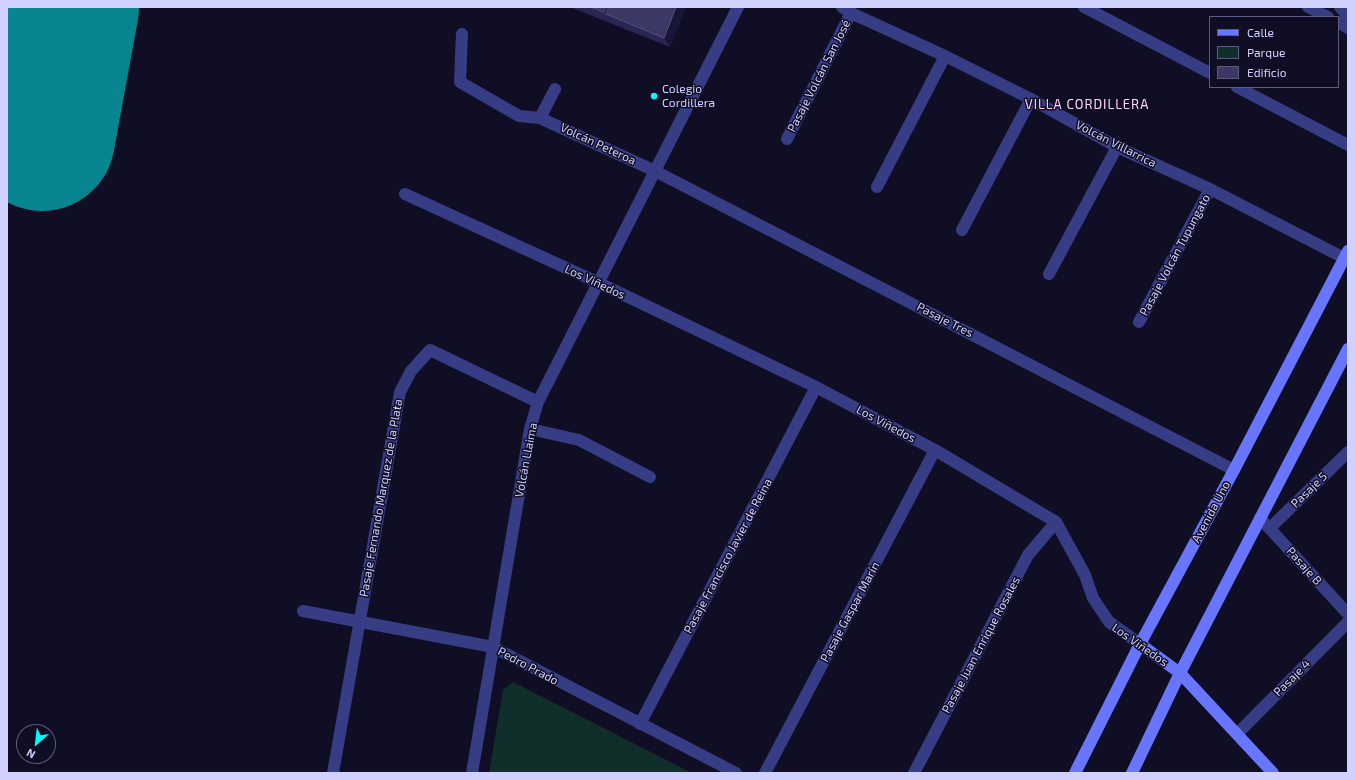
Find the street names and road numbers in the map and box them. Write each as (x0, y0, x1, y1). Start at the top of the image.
street label: Pasaje Volcán San José (784, 17, 854, 135)
street label: Volcán Villarrica (1073, 118, 1159, 170)
street label: Volcán Peteroa (558, 120, 638, 168)
street label: Pasaje Volcán Tupungato (1137, 192, 1213, 318)
street label: Los Viñedos (562, 262, 628, 302)
street label: Pasaje Tres (914, 300, 976, 340)
street label: Pasaje Fernando Marquez de la Plata (356, 398, 406, 598)
street label: Los Viñedos (854, 402, 918, 446)
street label: Volcán Llaima (512, 421, 540, 499)
street label: Pasaje 5 (1288, 469, 1330, 511)
street label: Pasaje Francisco Javier de Reina (681, 476, 775, 636)
street label: Avenida Uno (1189, 479, 1233, 545)
street label: Pasaje B (1283, 544, 1325, 588)
street label: Pasaje Gaspar Marín (817, 559, 883, 665)
street label: Pasaje Juan Enrique Rosales (939, 574, 1023, 716)
street label: Los Viñedos (1109, 620, 1171, 670)
street label: Pedro Prado (495, 644, 561, 688)
street label: Pasaje 4 (1271, 657, 1313, 699)

